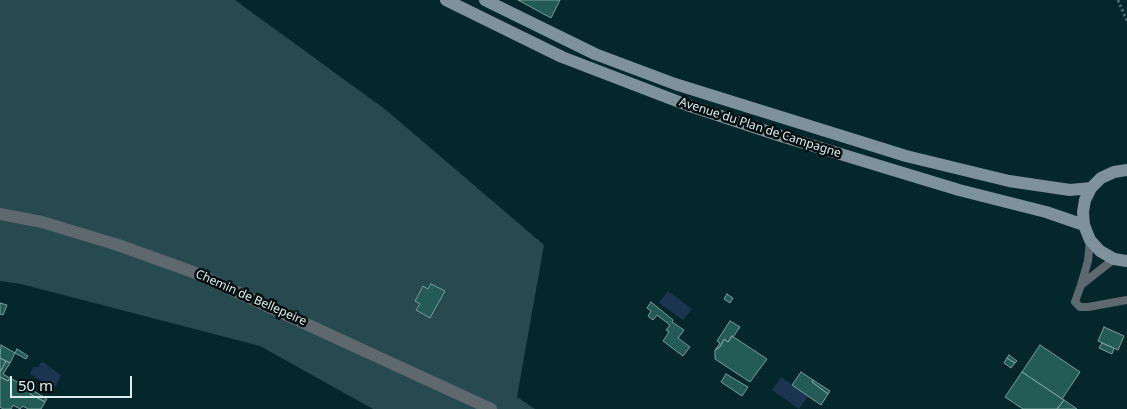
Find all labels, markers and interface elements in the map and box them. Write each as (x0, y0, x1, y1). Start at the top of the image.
street label: Avenue du Plan de Campagne (677, 95, 843, 161)
street label: Chemin de Bellepeire (193, 267, 309, 329)
scale bar (12, 366, 135, 398)
text: 50 m (18, 375, 53, 395)

